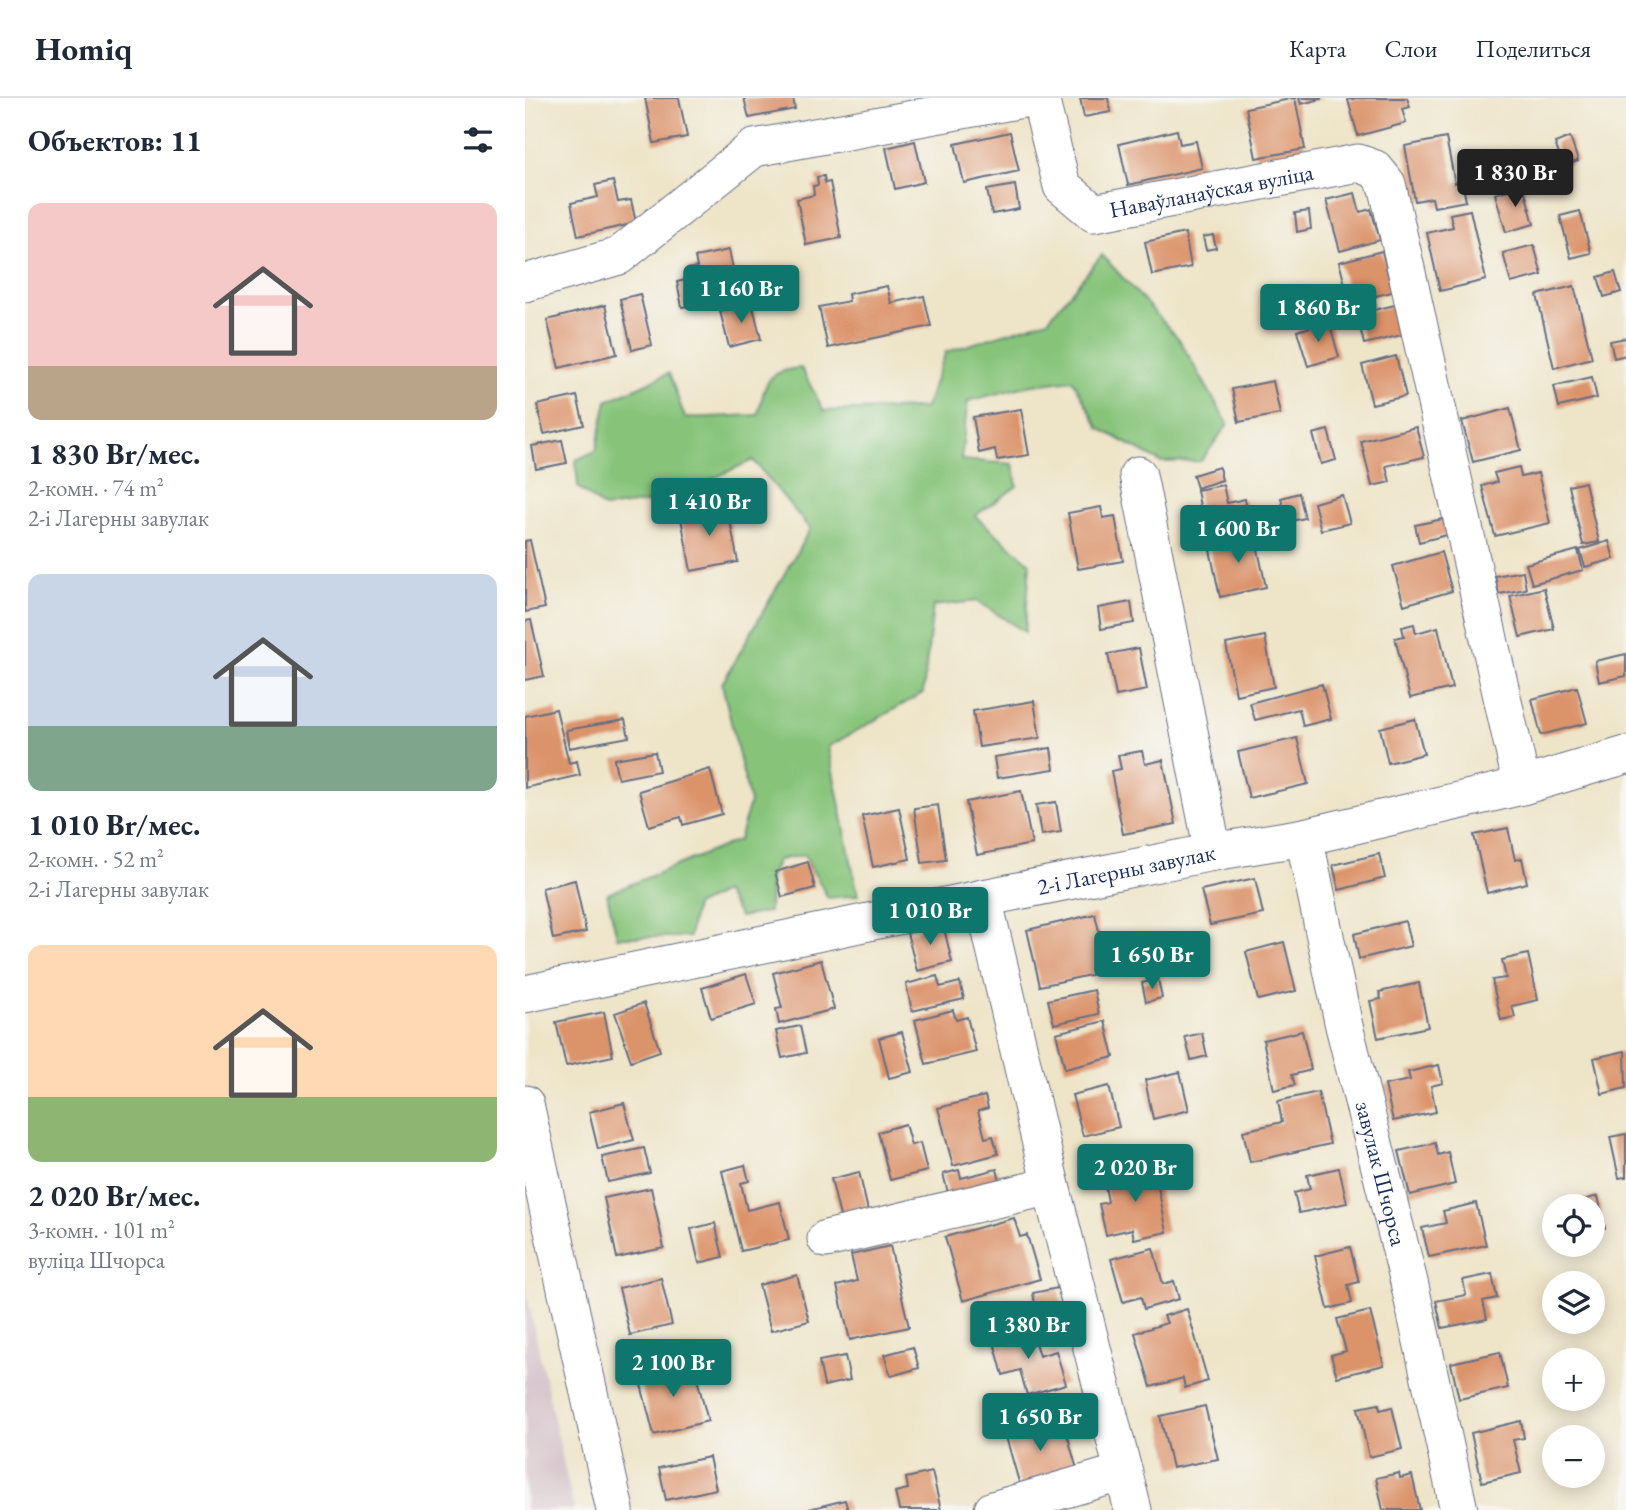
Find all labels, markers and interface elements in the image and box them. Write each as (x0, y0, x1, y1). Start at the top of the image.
text: Homiq (35, 27, 132, 70)
text: Карта (1289, 33, 1346, 64)
text: Слои (1384, 33, 1438, 64)
text: Поделиться (1476, 33, 1591, 64)
text: Объектов: 11 (28, 121, 202, 160)
icon: filters (459, 121, 497, 159)
pin: 1 830 Br (1443, 150, 1587, 209)
street label: Наваўланаўская вуліца (1107, 157, 1317, 225)
text: 1 830 Br (1473, 157, 1557, 187)
icon: home (200, 248, 326, 374)
pin: 1 160 Br (669, 266, 813, 325)
text: 1 160 Br (699, 273, 783, 303)
pin: 1 860 Br (1246, 285, 1390, 344)
text: 1 860 Br (1276, 292, 1360, 322)
text: 1 830 Br/мес. (28, 434, 200, 473)
text: 2-комн. · 74 m² (28, 473, 164, 503)
pin: 1 410 Br (637, 478, 781, 538)
text: 1 410 Br (667, 486, 751, 516)
text: 2-і Лагерны завулак (28, 503, 209, 533)
pin: 1 600 Br (1166, 505, 1310, 565)
text: 1 600 Br (1196, 513, 1280, 543)
icon: home (200, 619, 326, 745)
text: 1 010 Br/мес. (28, 805, 200, 844)
street label: 2-і Лагерны завулак (1034, 837, 1218, 902)
text: 2-комн. · 52 m² (28, 844, 164, 874)
text: 2-і Лагерны завулак (28, 874, 209, 904)
pin: 1 010 Br (858, 888, 1002, 947)
text: 1 010 Br (888, 895, 972, 925)
pin: 1 650 Br (1080, 932, 1224, 991)
text: 1 650 Br (1110, 939, 1194, 969)
icon: home (200, 990, 326, 1116)
street label: завулак Шчорса (1349, 1098, 1414, 1250)
pin: 2 020 Br (1063, 1144, 1207, 1204)
text: 2 020 Br (1093, 1152, 1177, 1182)
text: 2 020 Br/мес. (28, 1176, 200, 1215)
map controls (1542, 1194, 1605, 1488)
button: locate (1542, 1194, 1605, 1257)
text: 3-комн. · 101 m² (28, 1215, 175, 1245)
text: вуліца Шчорса (28, 1245, 165, 1275)
button: layers (1542, 1271, 1605, 1334)
pin: 1 380 Br (956, 1302, 1100, 1361)
text: 1 380 Br (986, 1309, 1070, 1339)
pin: 2 100 Br (601, 1340, 745, 1399)
text: 2 100 Br (631, 1347, 715, 1377)
button: + (1542, 1348, 1605, 1411)
pin: 1 650 Br (968, 1394, 1112, 1453)
text: 1 650 Br (998, 1401, 1082, 1431)
button: − (1542, 1425, 1605, 1488)

